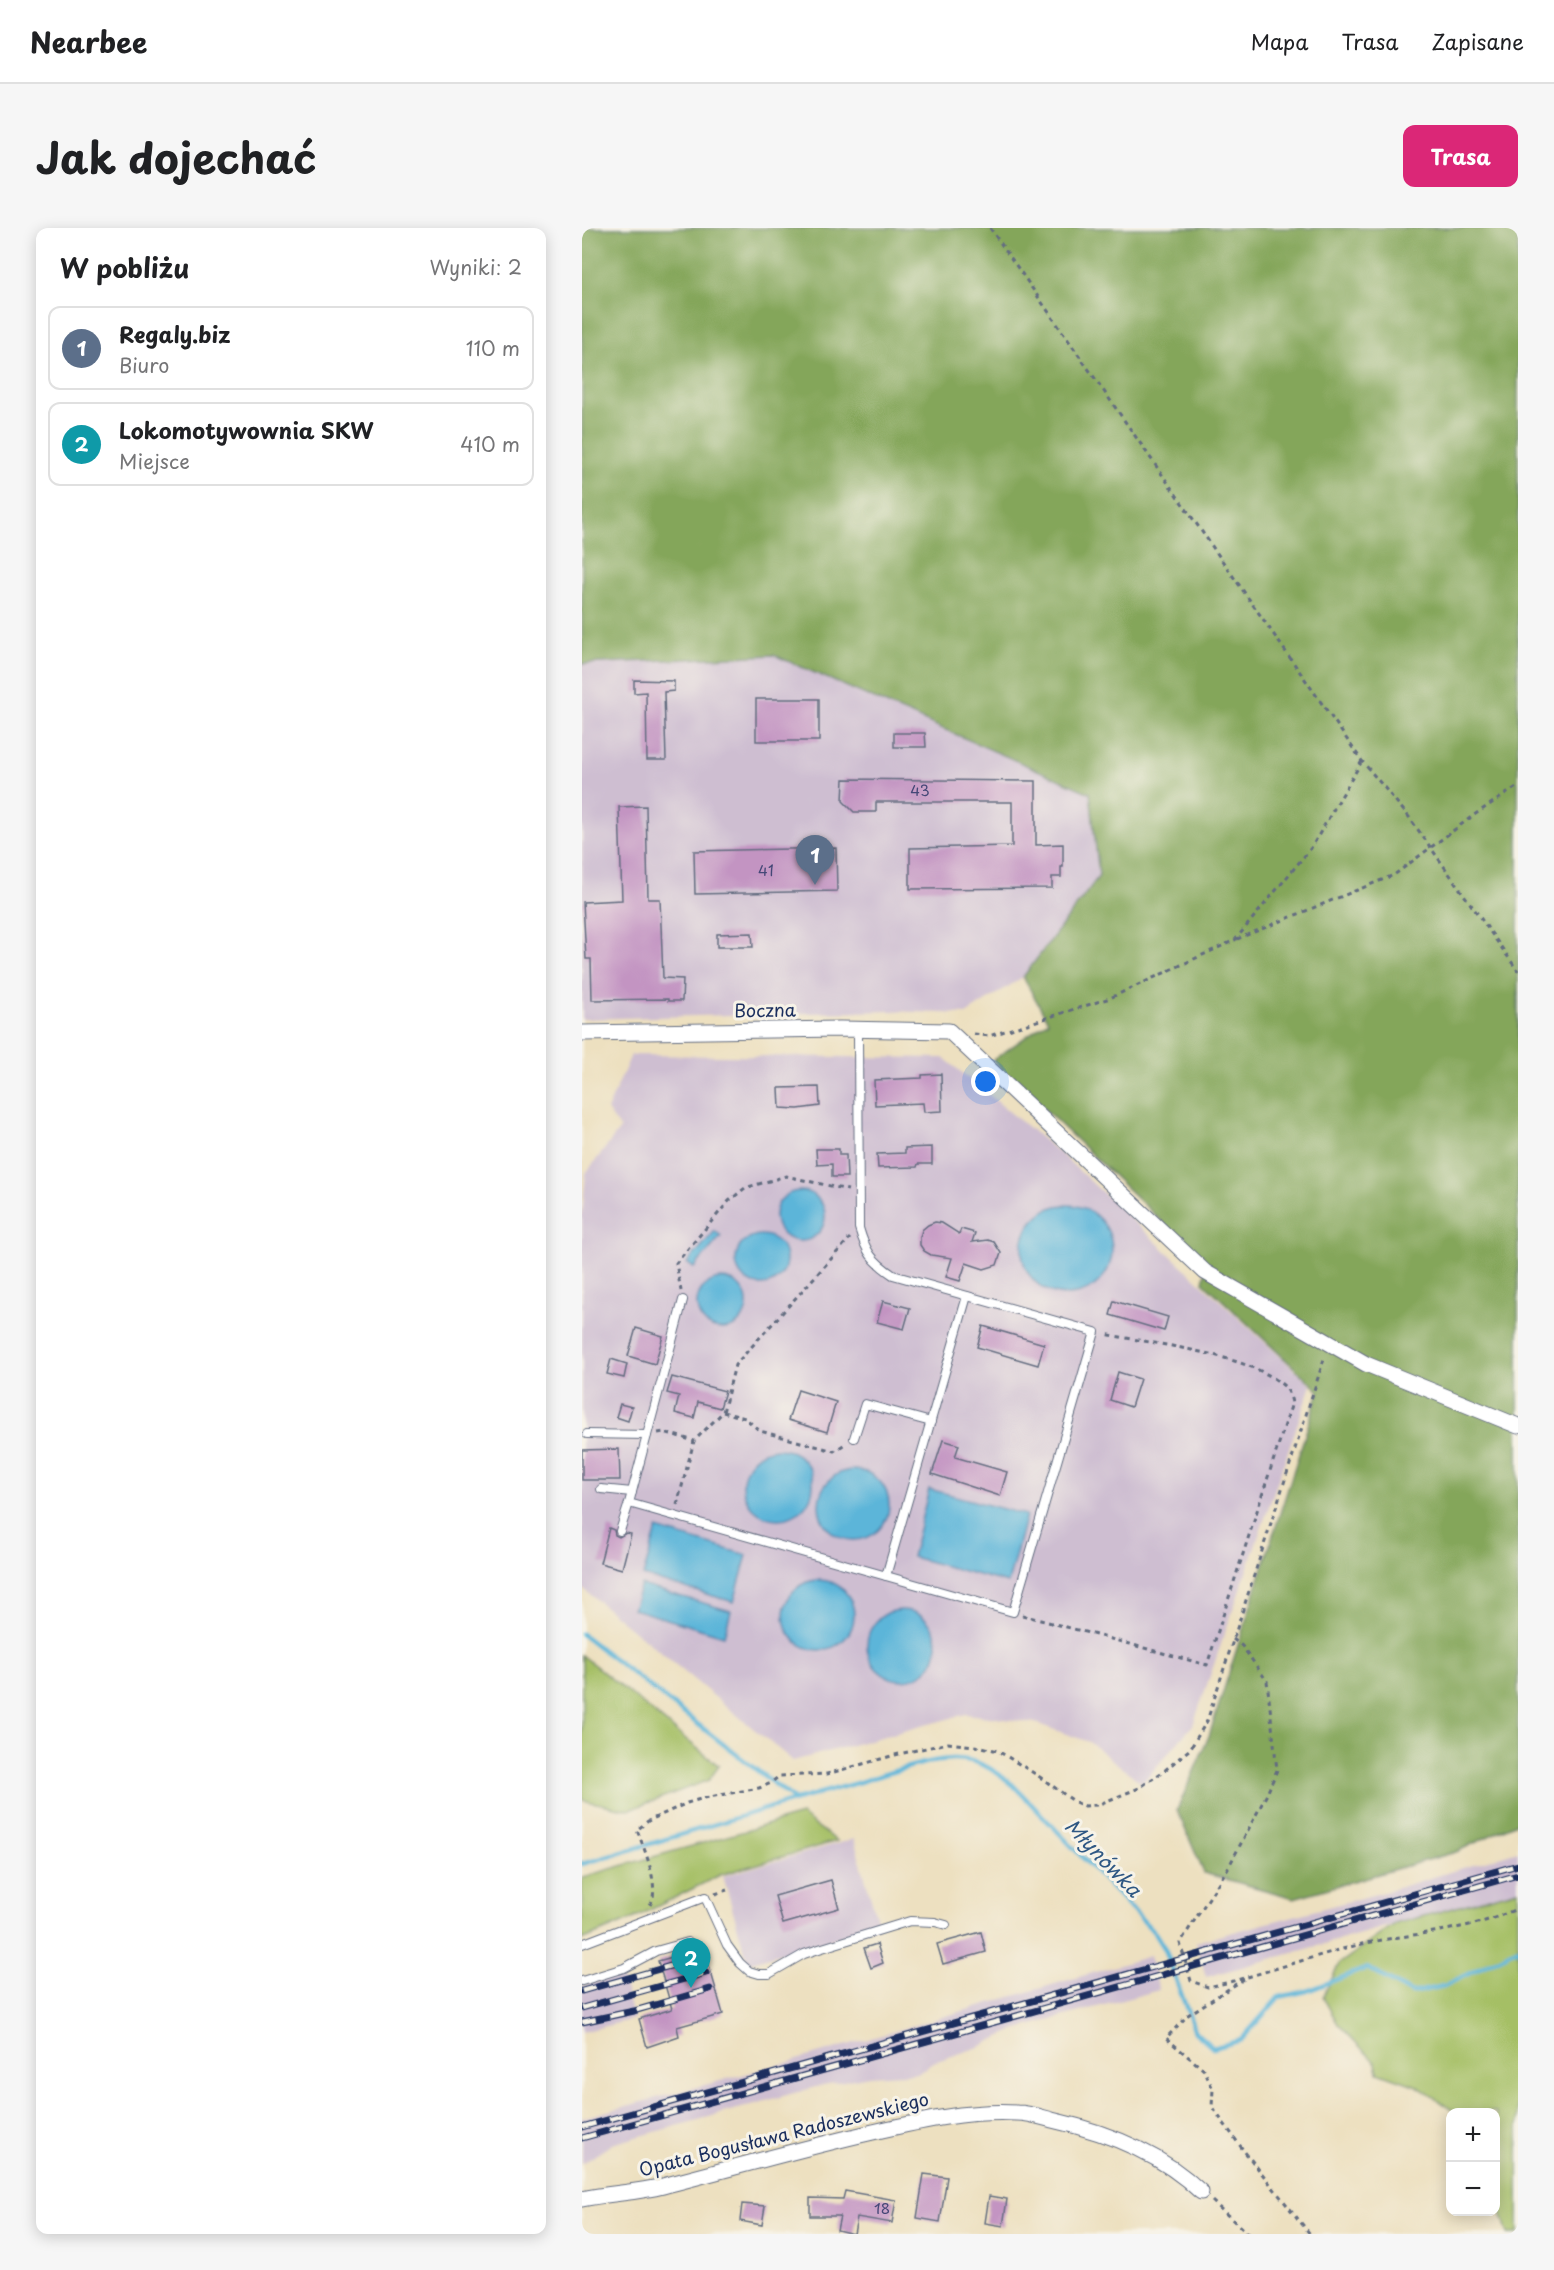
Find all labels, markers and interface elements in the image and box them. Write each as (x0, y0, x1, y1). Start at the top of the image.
text: Nearbee (30, 20, 147, 63)
text: Mapa (1251, 25, 1308, 57)
text: Trasa (1341, 25, 1398, 57)
text: Zapisane (1431, 25, 1524, 57)
text: Jak dojechać (36, 125, 317, 188)
button: Trasa (1403, 125, 1518, 187)
text: W pobliżu (60, 248, 189, 287)
text: Wyniki: 2 (429, 252, 522, 282)
text: Regaly.biz (119, 317, 231, 350)
text: 1 (77, 333, 86, 363)
text: 110 m (466, 333, 520, 363)
text: Biuro (119, 350, 169, 380)
text: Lokomotywownia SKW (119, 413, 373, 446)
text: 2 (74, 429, 89, 459)
text: 410 m (460, 429, 520, 459)
text: Miejsce (119, 446, 190, 476)
house number: 43 (910, 778, 930, 801)
pin: 1 (796, 836, 834, 885)
house number: 41 (758, 858, 774, 881)
street label: Boczna (734, 995, 797, 1024)
your location (971, 1067, 1000, 1096)
water label: Młynówka (1059, 1811, 1149, 1904)
pin: 2 (672, 1938, 710, 1988)
street label: Opata Bogusława Radoszewskiego (636, 2084, 931, 2183)
map controls (1446, 2108, 1500, 2216)
button: + (1446, 2108, 1500, 2162)
button: − (1446, 2162, 1500, 2216)
house number: 18 (874, 2196, 890, 2219)

